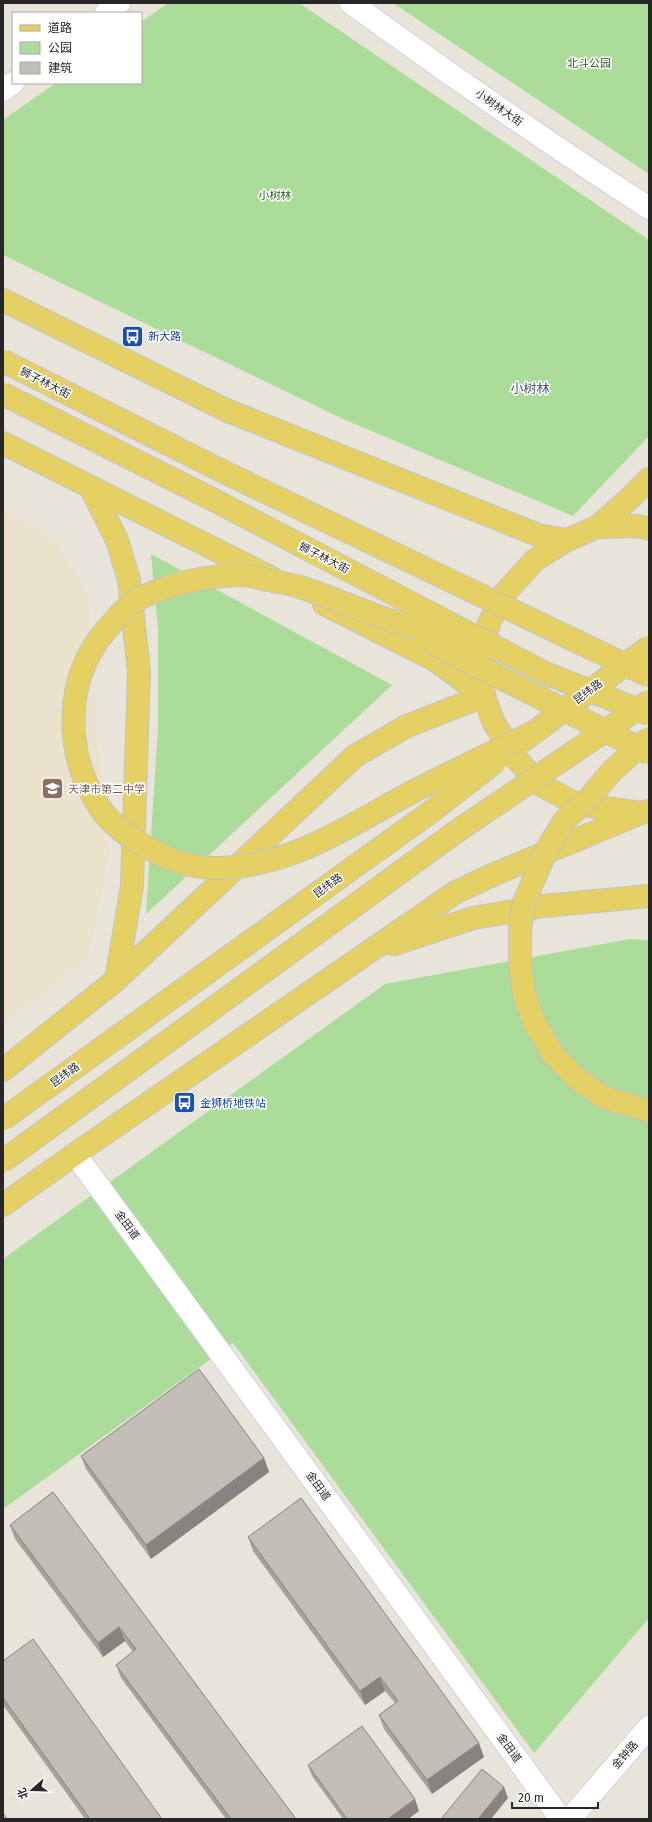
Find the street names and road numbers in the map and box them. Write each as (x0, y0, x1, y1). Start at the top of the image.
street label: 小树林大街 (473, 87, 525, 129)
street label: 狮子林大街 (18, 365, 72, 401)
street label: 狮子林大街 (297, 540, 351, 576)
street label: 昆纬路 (571, 677, 605, 707)
street label: 昆纬路 (311, 871, 345, 901)
street label: 昆纬路 (48, 1060, 82, 1090)
street label: 金田道 (112, 1208, 142, 1242)
street label: 金田道 (303, 1469, 333, 1503)
street label: 金田道 (494, 1731, 524, 1765)
street label: 金钟路 (609, 1738, 641, 1772)

